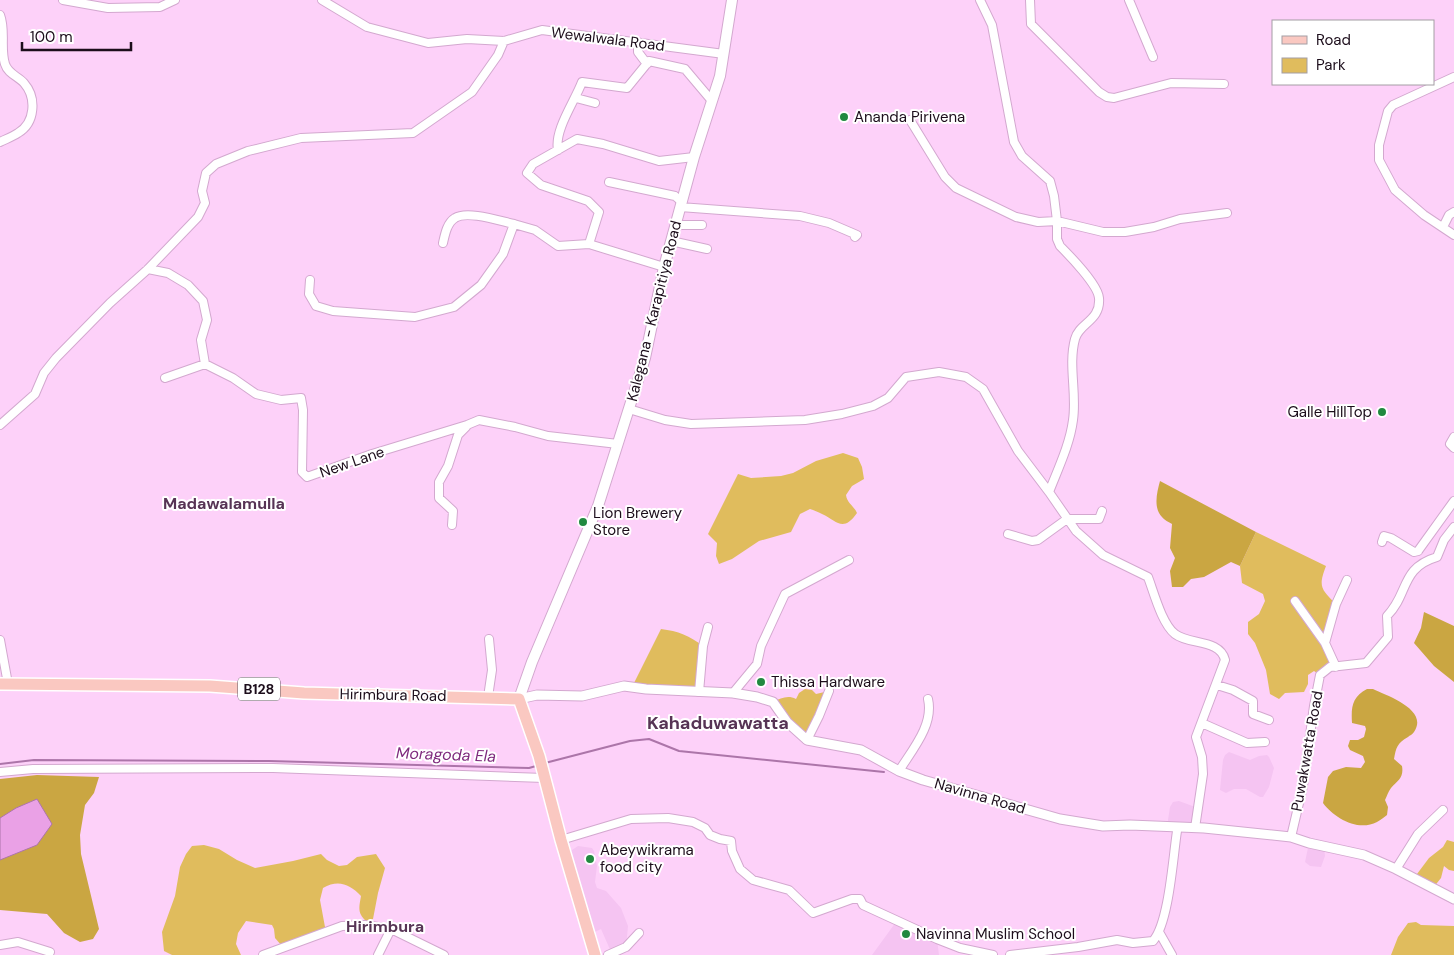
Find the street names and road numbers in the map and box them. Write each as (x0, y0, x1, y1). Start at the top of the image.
street label: Wewalwala Road (550, 22, 666, 56)
street label: Kalegana - Karapitiya Road (622, 219, 686, 403)
street label: New Lane (317, 442, 387, 482)
road number: B128 (238, 678, 280, 701)
street label: Hirimbura Road (339, 684, 447, 706)
street label: Puwakwatta Road (1287, 689, 1327, 813)
street label: Navinna Road (932, 773, 1028, 819)

